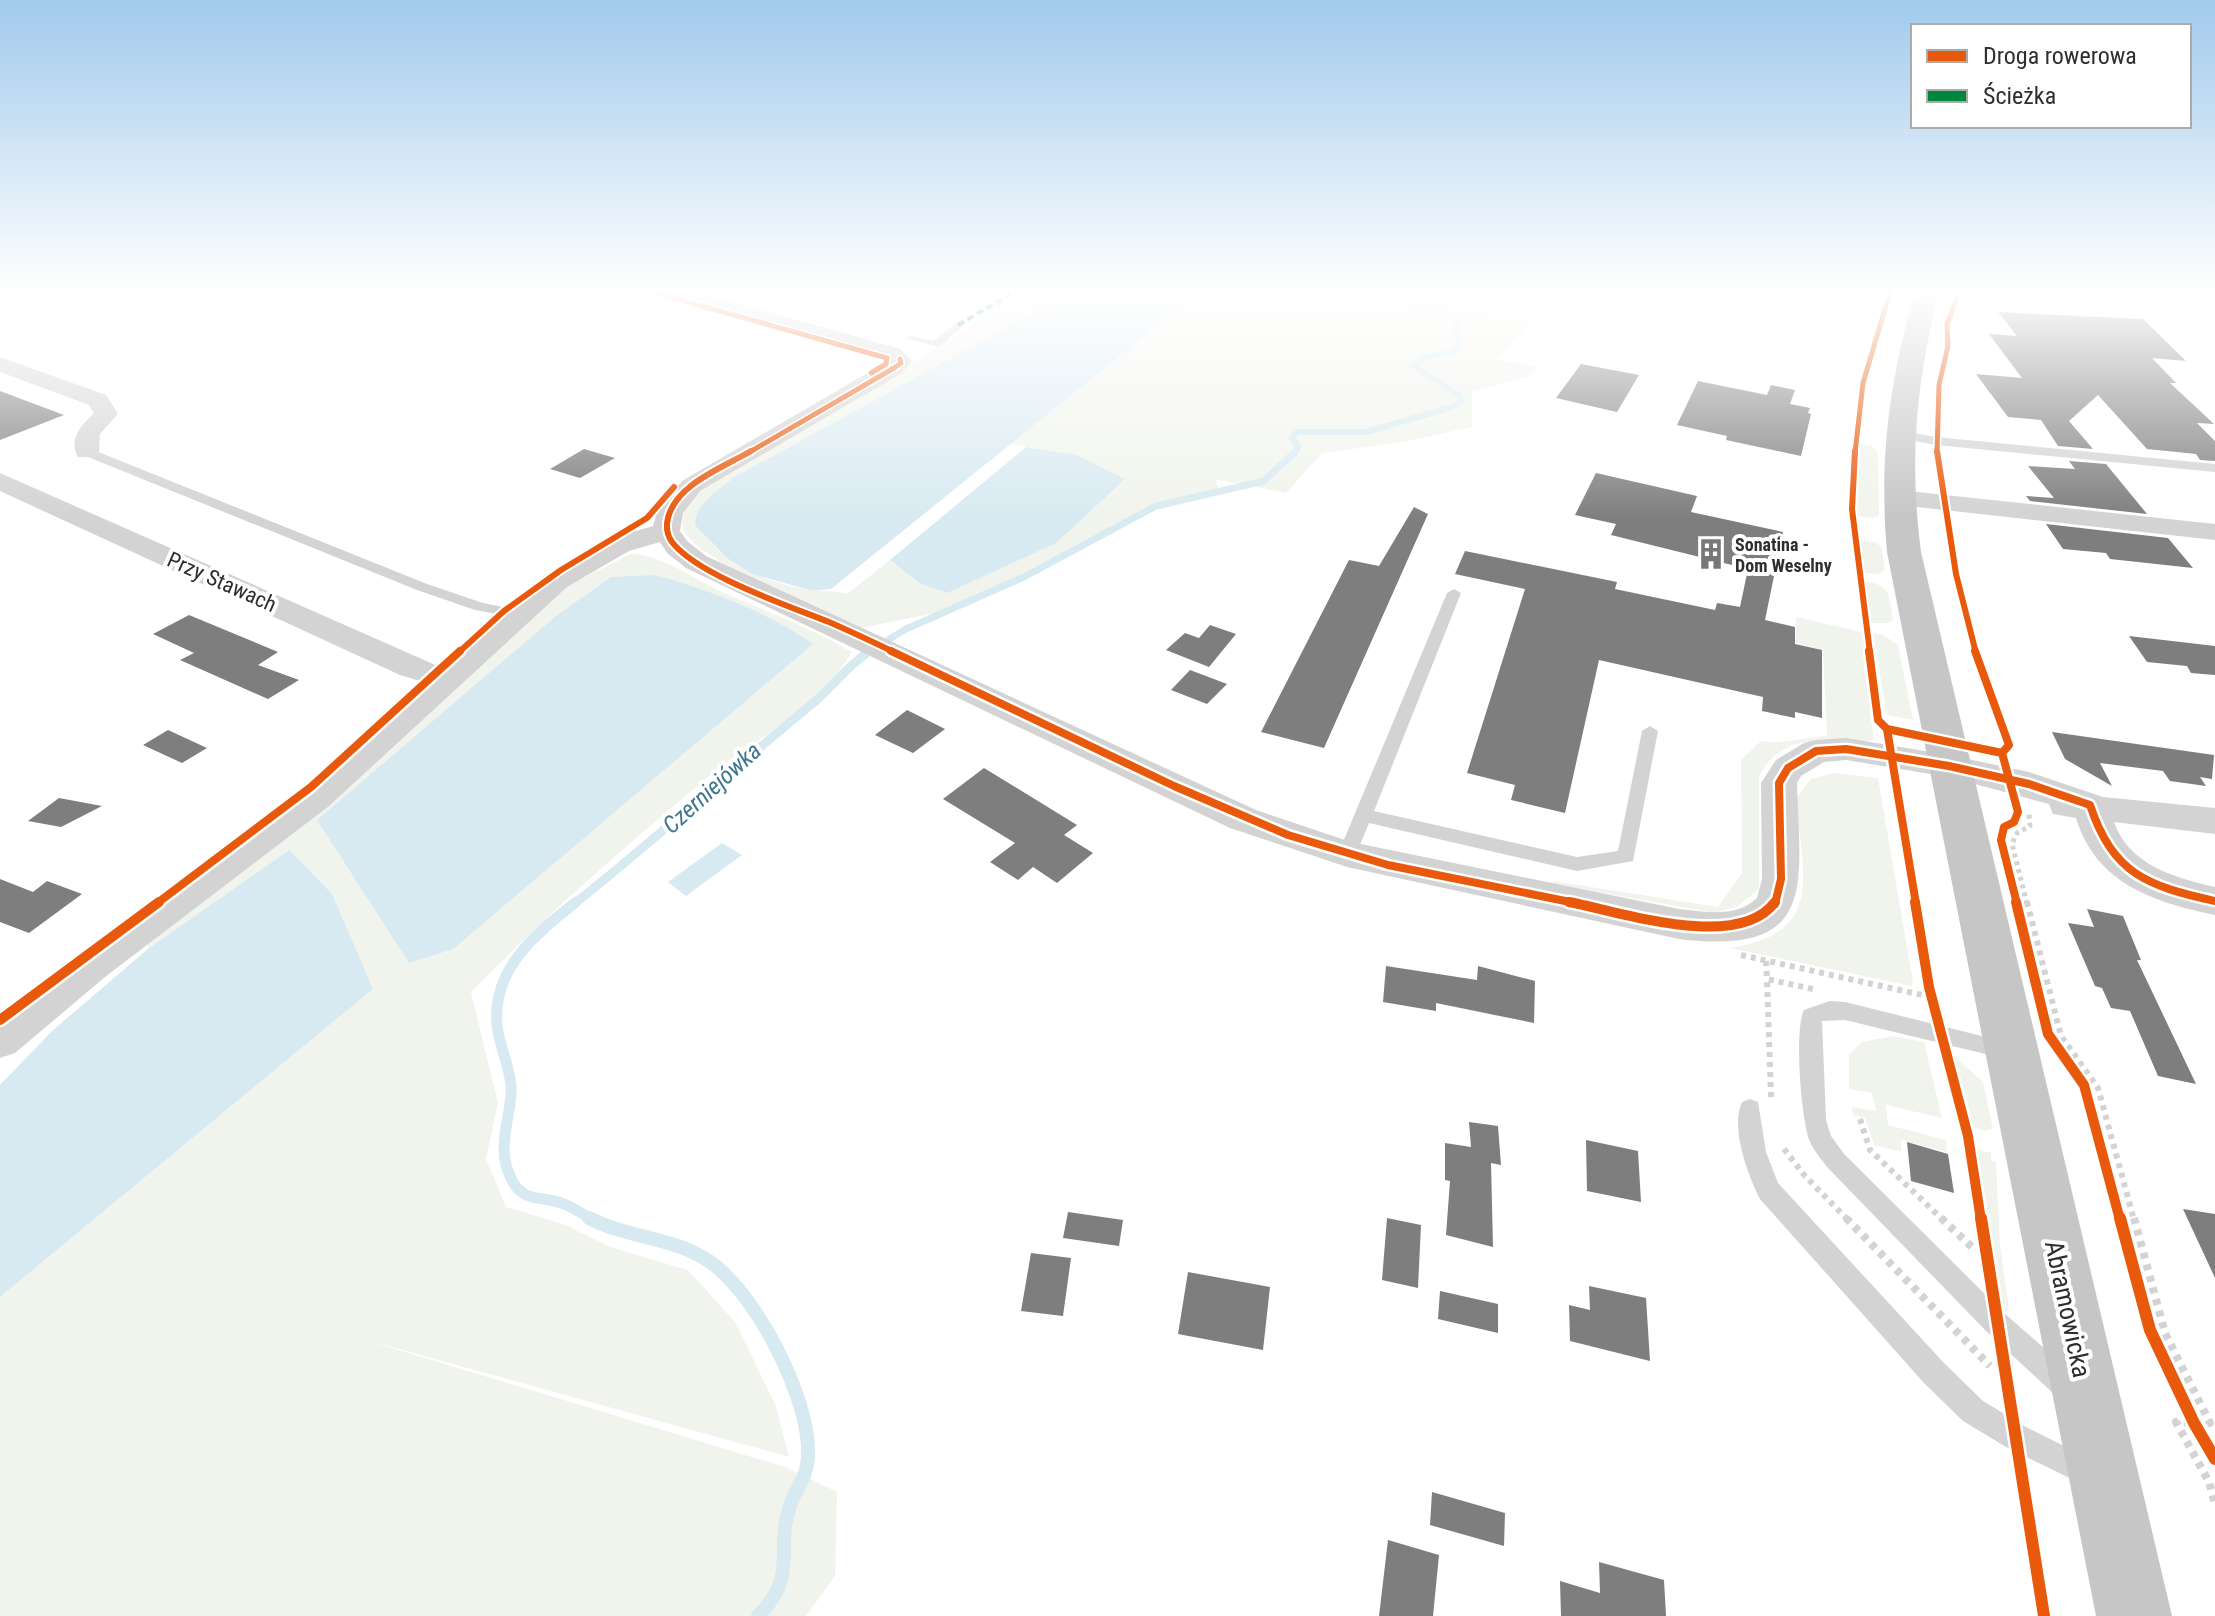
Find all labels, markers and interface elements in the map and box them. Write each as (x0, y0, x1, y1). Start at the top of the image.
legend (1911, 24, 2191, 128)
text: Droga rowerowa (1983, 42, 2137, 70)
text: Ścieżka (1983, 82, 2056, 110)
place label: Sonatina - Dom Weselny (1735, 534, 1832, 576)
building icon: Sonatina - Dom Weselny (1694, 537, 1728, 571)
street label: Przy Stawach (164, 547, 280, 617)
water label: Czerniejówka (657, 737, 767, 839)
street label: Abramowicka (2039, 1238, 2097, 1380)

